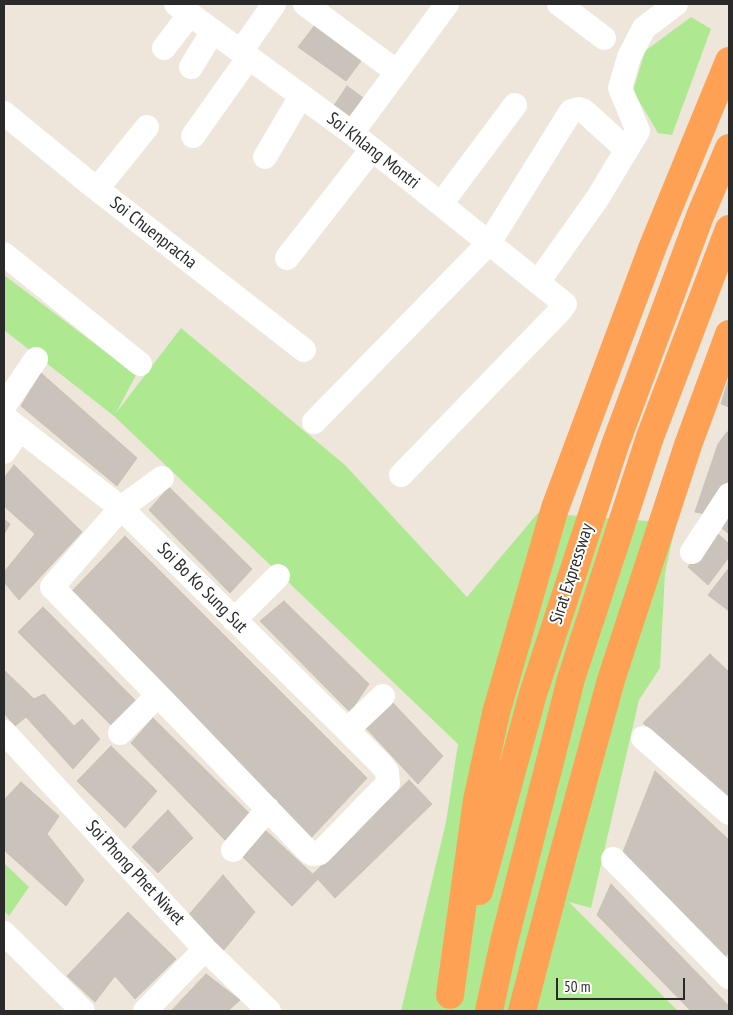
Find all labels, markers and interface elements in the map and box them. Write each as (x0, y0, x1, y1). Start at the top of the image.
street label: Soi Khlang Montri (322, 108, 424, 194)
street label: Soi Chuenpracha (105, 192, 201, 274)
street label: Sirat Expressway (546, 521, 598, 627)
street label: Soi Bo Ko Sung Sut (152, 538, 252, 638)
street label: Soi Phong Phet Niwet (81, 816, 189, 930)
scale bar (558, 968, 687, 1000)
text: 50 m (564, 977, 590, 996)

